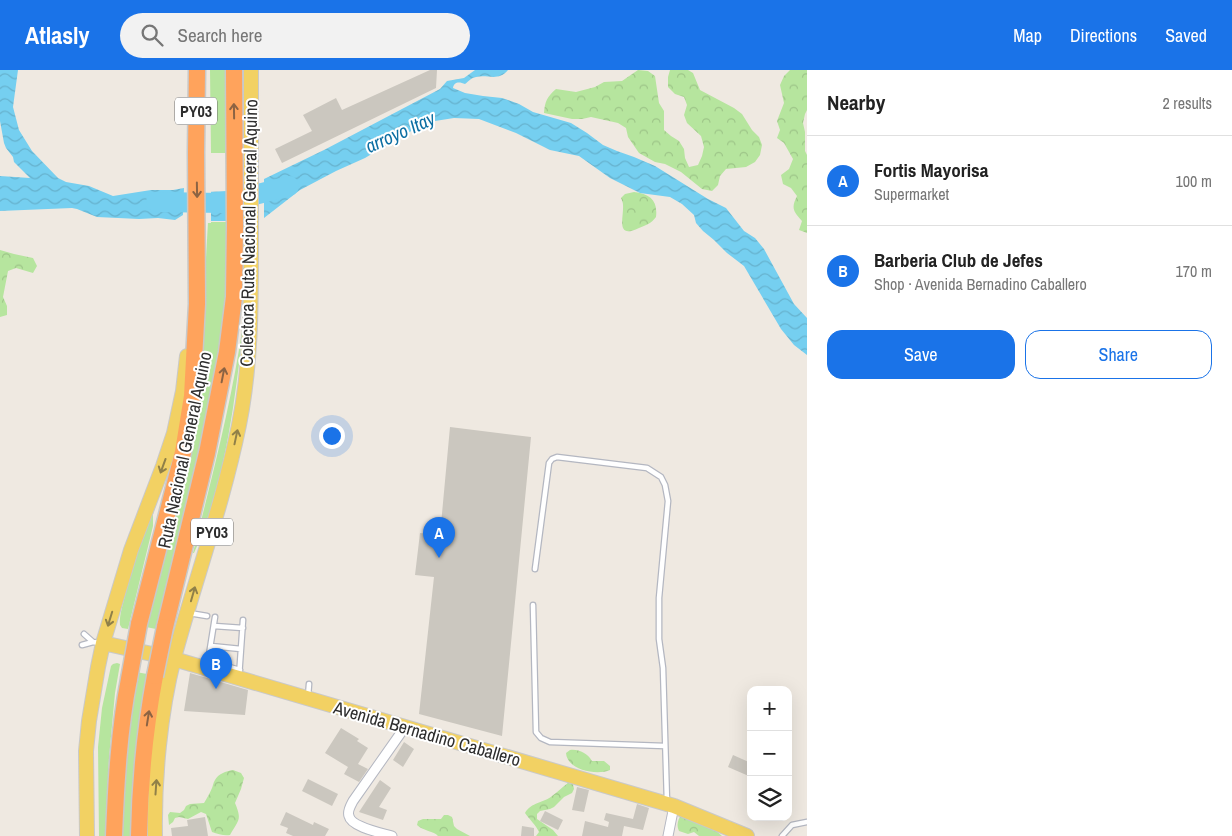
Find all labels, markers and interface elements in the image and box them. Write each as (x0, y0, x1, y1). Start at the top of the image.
search box (120, 13, 470, 58)
text: Atlasly (25, 19, 90, 51)
icon: search (138, 21, 166, 49)
text: Search here (178, 22, 262, 48)
text: Map (1013, 23, 1042, 48)
text: Directions (1070, 23, 1137, 48)
text: Saved (1165, 23, 1207, 48)
text: Nearby (827, 88, 885, 117)
text: 2 results (1162, 92, 1212, 114)
road number: PY03 (175, 97, 217, 124)
street label: Colectora Ruta Nacional General Aquino (234, 99, 263, 367)
one-way arrow (229, 103, 239, 120)
water label: arroyo Itay (361, 105, 440, 159)
text: Fortis Mayorisa (874, 157, 988, 183)
text: A (838, 170, 848, 192)
text: 100 m (1176, 170, 1212, 192)
one-way arrow (192, 182, 201, 198)
text: Supermarket (874, 183, 949, 205)
text: Barberia Club de Jefes (874, 247, 1043, 273)
text: B (838, 260, 848, 282)
text: 170 m (1176, 260, 1212, 282)
text: Shop · Avenida Bernadino Caballero (874, 273, 1087, 295)
button: Save (827, 330, 1015, 379)
button: Share (1025, 330, 1212, 379)
street label: Ruta Nacional General Aquino (151, 349, 218, 550)
one-way arrow (219, 367, 228, 383)
your location (319, 423, 345, 449)
one-way arrow (232, 430, 241, 446)
one-way arrow (158, 457, 167, 473)
pin: A (423, 517, 455, 558)
road number: PY03 (191, 518, 233, 546)
one-way arrow (189, 586, 199, 602)
one-way arrow (105, 611, 115, 627)
pin: B (200, 648, 232, 689)
map controls (747, 686, 792, 821)
button: + (747, 686, 792, 731)
street label: Avenida Bernadino Caballero (330, 695, 524, 772)
one-way arrow (143, 710, 153, 726)
button: − (747, 731, 792, 776)
button: layers (747, 776, 792, 821)
one-way arrow (152, 780, 161, 796)

